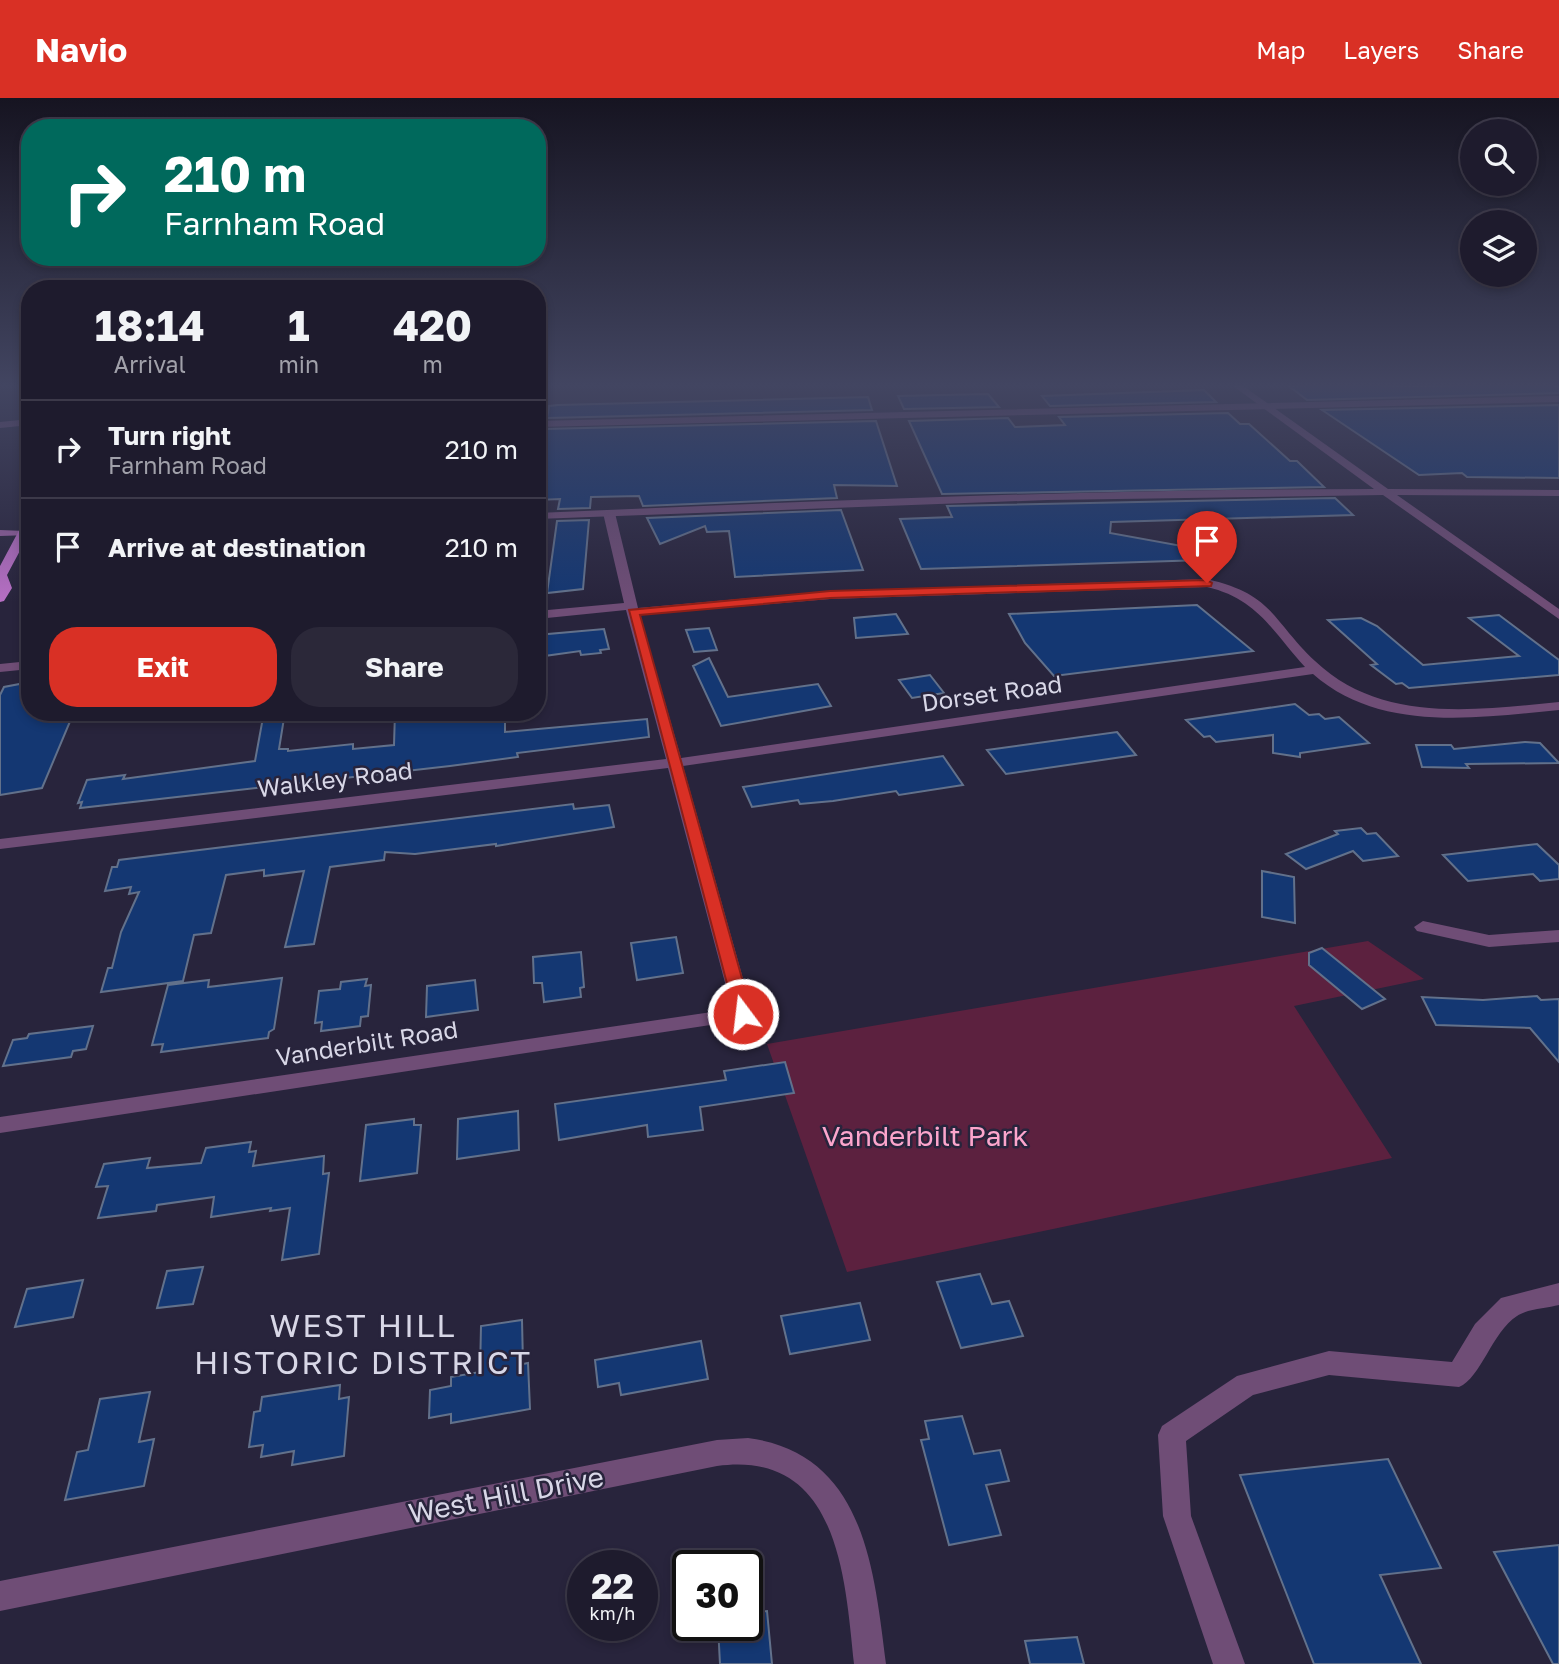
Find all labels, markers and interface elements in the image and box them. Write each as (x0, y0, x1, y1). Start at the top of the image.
text: Navio (35, 30, 127, 69)
text: Map (1256, 35, 1305, 64)
text: Layers (1343, 35, 1419, 64)
text: Share (1457, 35, 1524, 64)
map controls (1460, 119, 1537, 287)
button: search (1460, 119, 1537, 196)
text: 210 m (164, 144, 306, 203)
icon: right (49, 147, 140, 238)
text: Farnham Road (164, 204, 385, 242)
button: layers (1460, 210, 1537, 287)
text: 18:14 (95, 300, 205, 350)
text: 1 (288, 300, 310, 350)
text: 420 (393, 300, 472, 350)
text: Arrival (114, 350, 186, 378)
text: min (279, 350, 319, 378)
text: m (422, 350, 443, 378)
text: Turn right (108, 420, 231, 451)
icon: right (49, 430, 87, 468)
text: 210 m (445, 434, 518, 465)
text: Farnham Road (108, 451, 267, 479)
pin (1177, 511, 1237, 583)
icon: arrive (1188, 522, 1226, 560)
icon: arrive (49, 528, 87, 566)
text: Arrive at destination (108, 532, 366, 563)
text: 210 m (445, 532, 518, 563)
button: Exit (49, 627, 277, 707)
button: Share (291, 627, 518, 707)
street label: Dorset Road (920, 668, 1064, 717)
street label: Walkley Road (256, 755, 414, 802)
position arrow (706, 977, 780, 1051)
street label: Vanderbilt Road (274, 1014, 460, 1071)
park label: Vanderbilt Park (822, 1119, 1028, 1152)
district label: WEST HILL HISTORIC DISTRICT (194, 1306, 532, 1381)
street label: West Hill Drive (406, 1459, 606, 1530)
speed limit sign: 30 (672, 1550, 763, 1641)
text: 22 (591, 1565, 634, 1607)
text: km/h (590, 1602, 635, 1624)

